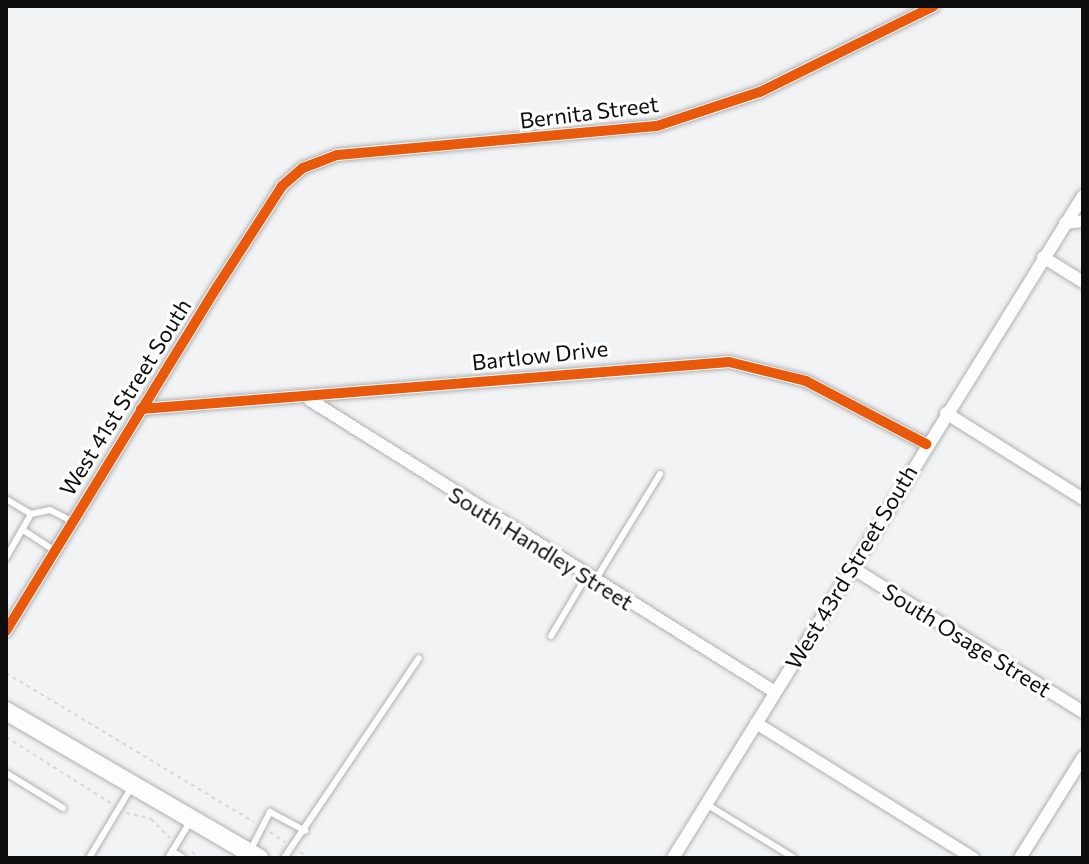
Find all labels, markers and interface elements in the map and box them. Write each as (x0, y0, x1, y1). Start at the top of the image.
street label: Bernita Street (518, 90, 660, 134)
street label: West 41st Street South (54, 294, 196, 500)
street label: Bartlow Drive (471, 335, 609, 375)
street label: West 43rd Street South (780, 460, 922, 674)
street label: South Handley Street (444, 481, 638, 615)
street label: South Osage Street (878, 578, 1056, 702)

